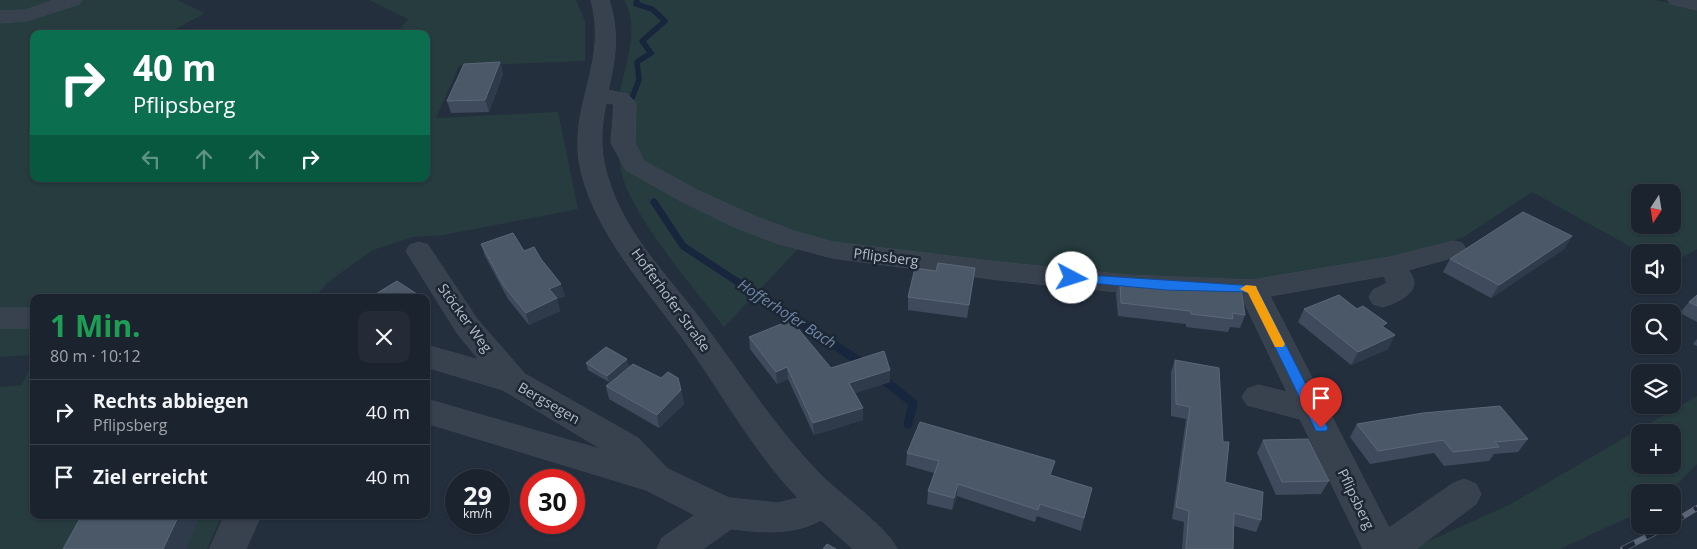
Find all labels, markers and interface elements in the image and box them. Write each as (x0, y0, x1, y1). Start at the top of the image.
text: 40 m (133, 44, 216, 91)
icon: right (50, 50, 115, 115)
text: Pflipsberg (133, 89, 235, 119)
icon: left (137, 145, 165, 173)
icon: ahead (190, 145, 218, 173)
icon: ahead (243, 145, 271, 173)
icon: right (296, 145, 324, 173)
north arrow (1631, 184, 1681, 234)
map controls (1631, 184, 1681, 534)
street label: Pflipsberg (853, 243, 920, 270)
street label: Hofferhofer Straße (627, 244, 715, 355)
button: sound (1631, 244, 1681, 294)
position arrow (1045, 251, 1097, 303)
water label: Hofferhofer Bach (735, 274, 841, 352)
street label: Stöcker Weg (434, 279, 497, 356)
button: search (1631, 304, 1681, 354)
text: 1 Min. (50, 305, 141, 346)
button: close (358, 311, 410, 363)
text: 80 m · 10:12 (50, 345, 141, 367)
button: layers (1631, 364, 1681, 414)
street label: Bergsegen (515, 377, 584, 428)
pin (1300, 377, 1342, 428)
icon: arrive (1307, 384, 1335, 412)
text: Rechts abbiegen (93, 388, 249, 414)
icon: right (50, 398, 78, 426)
text: 40 m (366, 399, 410, 425)
text: Pflipsberg (93, 414, 168, 436)
button: + (1631, 424, 1681, 474)
icon: arrive (50, 463, 78, 491)
text: Ziel erreicht (93, 464, 208, 490)
text: 40 m (366, 464, 410, 490)
street label: Pflipsberg (1334, 465, 1379, 533)
speed limit sign: 30 (520, 469, 585, 534)
text: 29 (463, 478, 492, 512)
button: − (1631, 484, 1681, 534)
text: km/h (463, 505, 492, 522)

